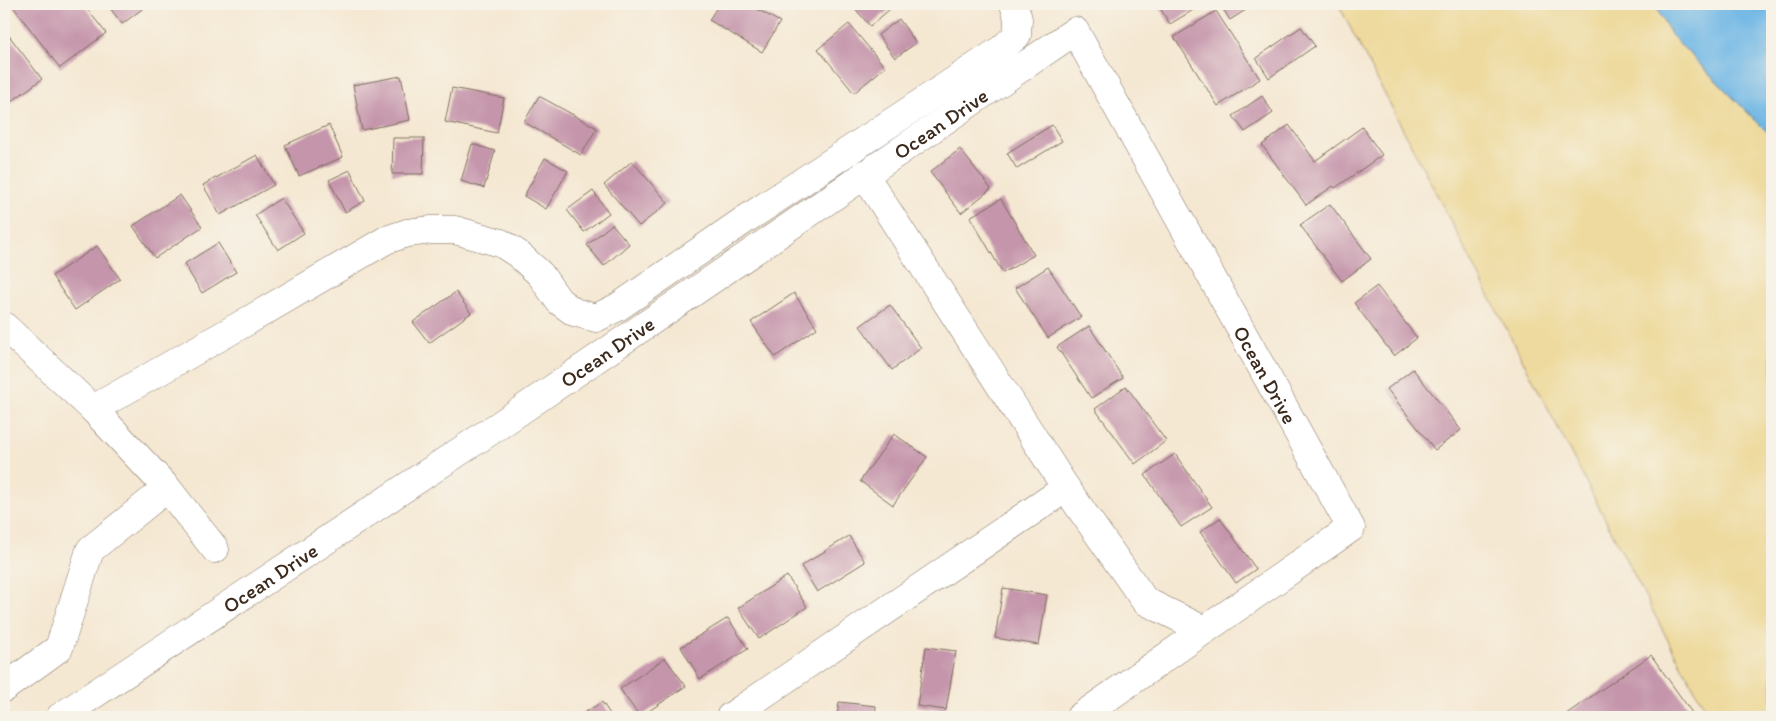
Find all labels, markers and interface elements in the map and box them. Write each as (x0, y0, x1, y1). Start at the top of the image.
street label: Ocean Drive (889, 82, 992, 164)
street label: Ocean Drive (555, 310, 659, 392)
street label: Ocean Drive (1228, 321, 1303, 428)
street label: Ocean Drive (218, 537, 322, 618)

